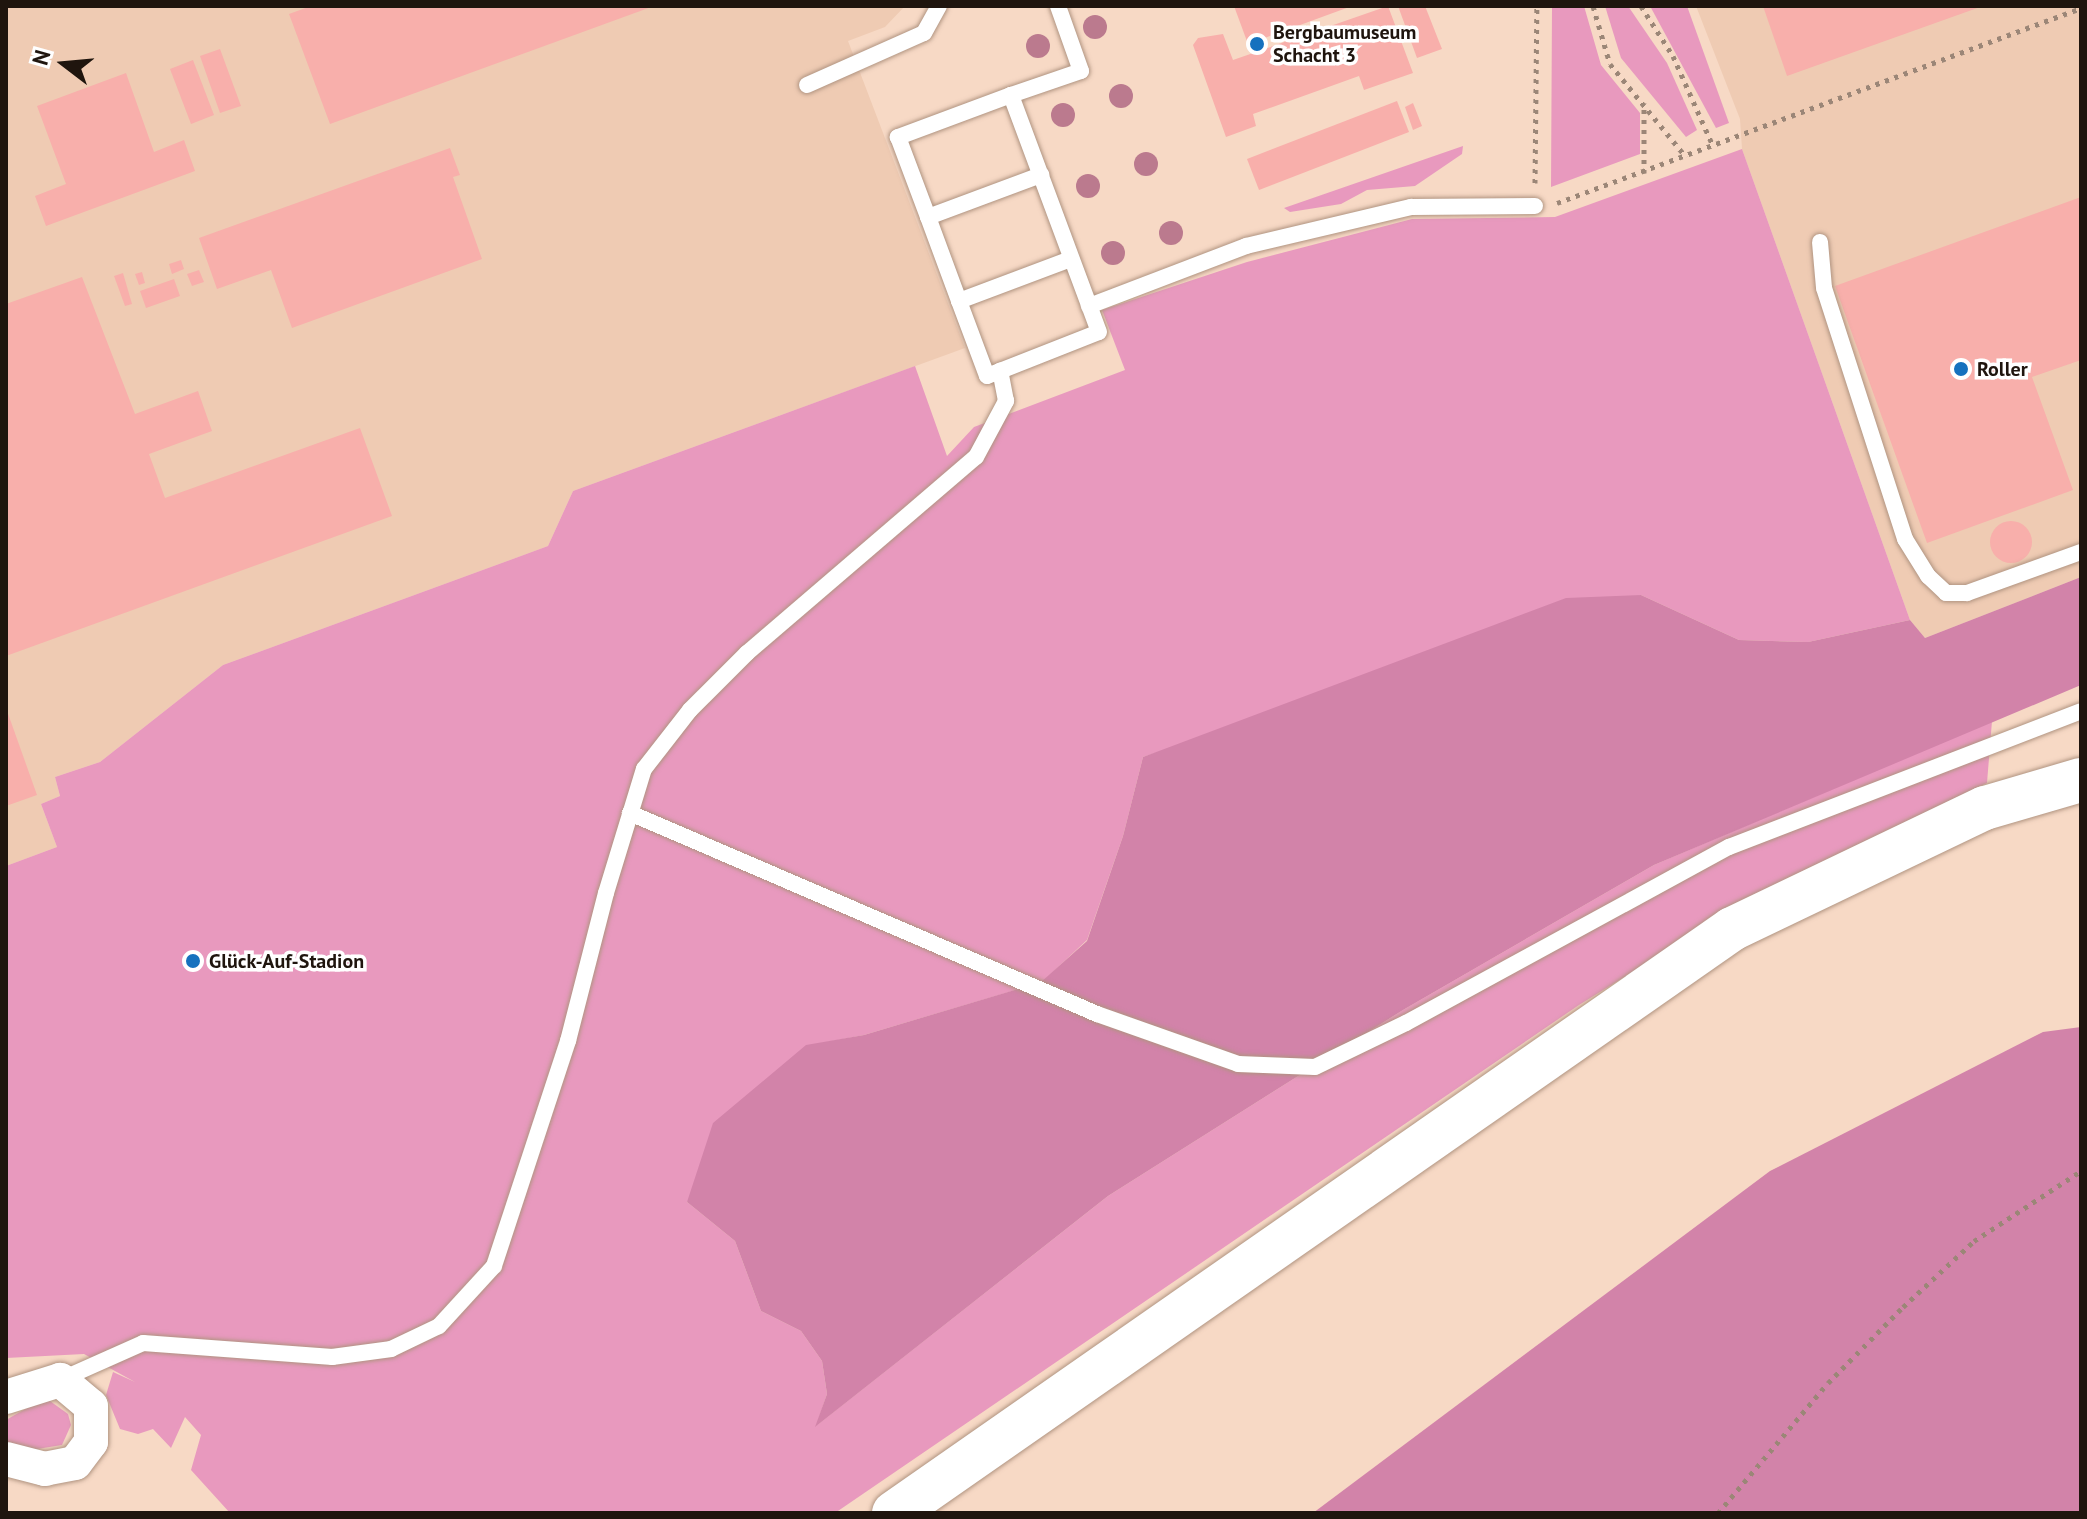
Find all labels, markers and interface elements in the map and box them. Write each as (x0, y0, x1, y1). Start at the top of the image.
place label: Bergbaumuseum Schacht 3 (1273, 20, 1416, 67)
north arrow (24, 24, 104, 104)
marker: Bergbaumuseum Schacht 3 (1248, 35, 1266, 53)
text: N (25, 47, 56, 68)
place label: Roller (1977, 357, 2028, 381)
marker: Roller (1952, 360, 1970, 378)
place label: Glück-Auf-Stadion (209, 949, 364, 973)
marker: Glück-Auf-Stadion (184, 952, 202, 970)

